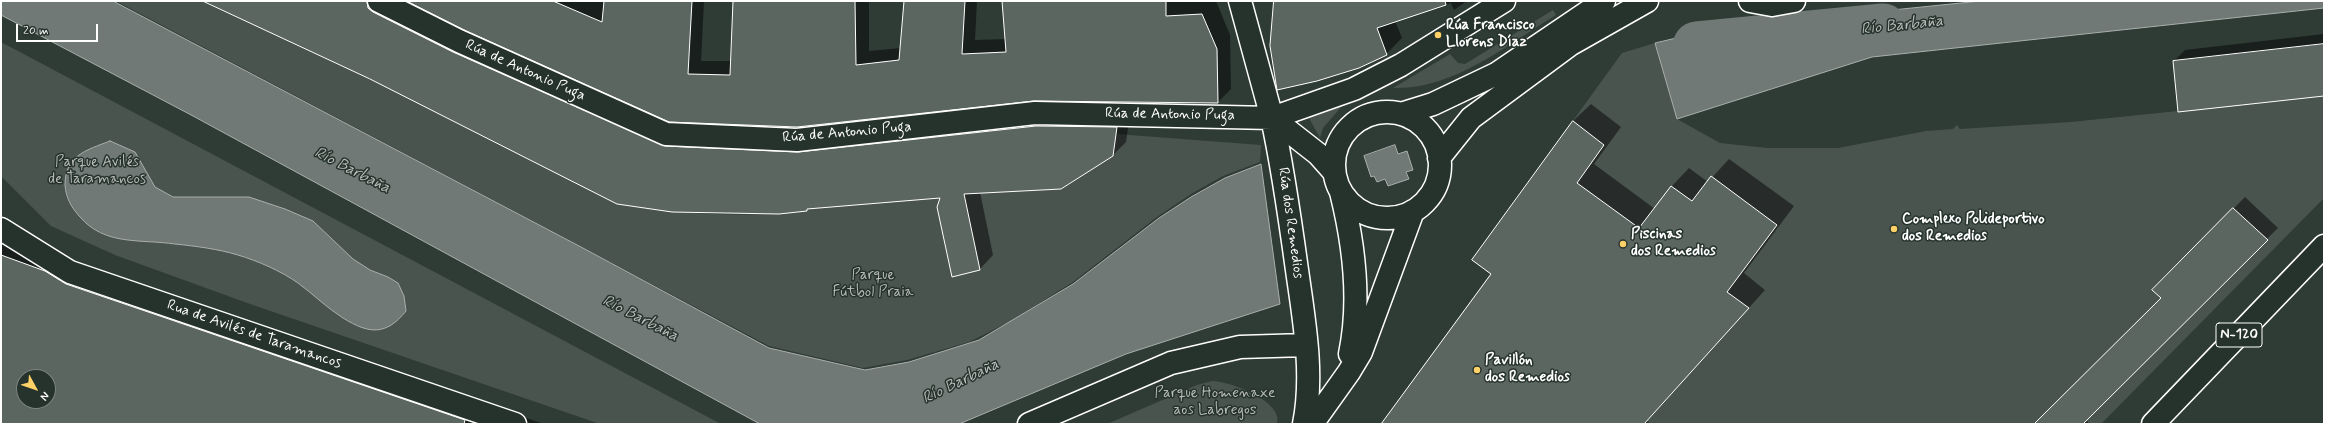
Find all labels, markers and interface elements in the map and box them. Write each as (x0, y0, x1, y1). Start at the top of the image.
water label: Río Barbaña (1860, 12, 1944, 40)
scale bar (18, 16, 100, 42)
place label: Rúa Francisco Llorens Díaz (1446, 17, 1534, 52)
text: 20 m (23, 23, 49, 39)
marker: Rúa Francisco Llorens Díaz (1433, 30, 1443, 40)
street label: Rúa de Antonio Puga (462, 36, 588, 106)
street label: Rúa de Antonio Puga (1105, 105, 1235, 125)
street label: Rúa de Antonio Puga (782, 118, 912, 148)
water label: Río Barbaña (311, 144, 393, 198)
park label: Parque Avilés de Taramancos (48, 154, 146, 189)
street label: Rúa dos Remedios (1273, 166, 1307, 280)
place label: Complexo Polideportivo dos Remedios (1902, 211, 2045, 246)
marker: Complexo Polideportivo dos Remedios (1889, 224, 1899, 234)
place label: Piscinas dos Remedios (1631, 226, 1716, 261)
marker: Piscinas dos Remedios (1618, 239, 1628, 249)
park label: Parque Fútbol Praia (832, 267, 914, 302)
water label: Río Barbaña (599, 292, 681, 346)
street label: Rua de Avilés de Taramancos (164, 297, 344, 373)
road number: N-120 (2216, 323, 2262, 347)
place label: Pavillón dos Remedios (1485, 352, 1570, 387)
water label: Río Barbaña (920, 355, 1002, 409)
marker: Pavillón dos Remedios (1472, 365, 1482, 375)
north arrow (16, 369, 56, 409)
park label: Parque Homenaxe aos Labregos (1155, 385, 1275, 420)
text: N (37, 389, 52, 403)

